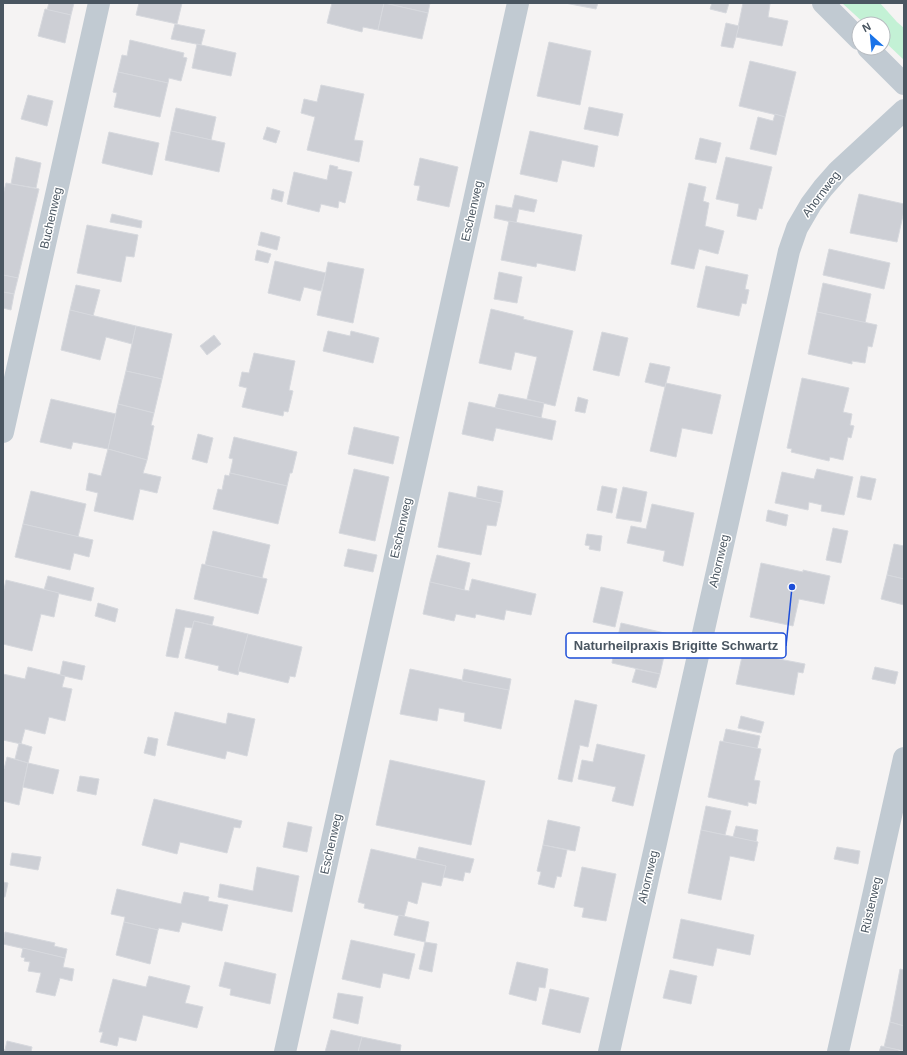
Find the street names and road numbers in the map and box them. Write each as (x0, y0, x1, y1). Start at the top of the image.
street label: Ahornweg (799, 168, 843, 220)
street label: Eschenweg (458, 179, 486, 243)
street label: Buchenweg (37, 186, 65, 250)
street label: Eschenweg (387, 496, 415, 560)
street label: Ahornweg (706, 533, 732, 589)
street label: Eschenweg (317, 812, 345, 876)
street label: Ahornweg (635, 849, 661, 905)
street label: Rüsterweg (858, 875, 884, 935)

